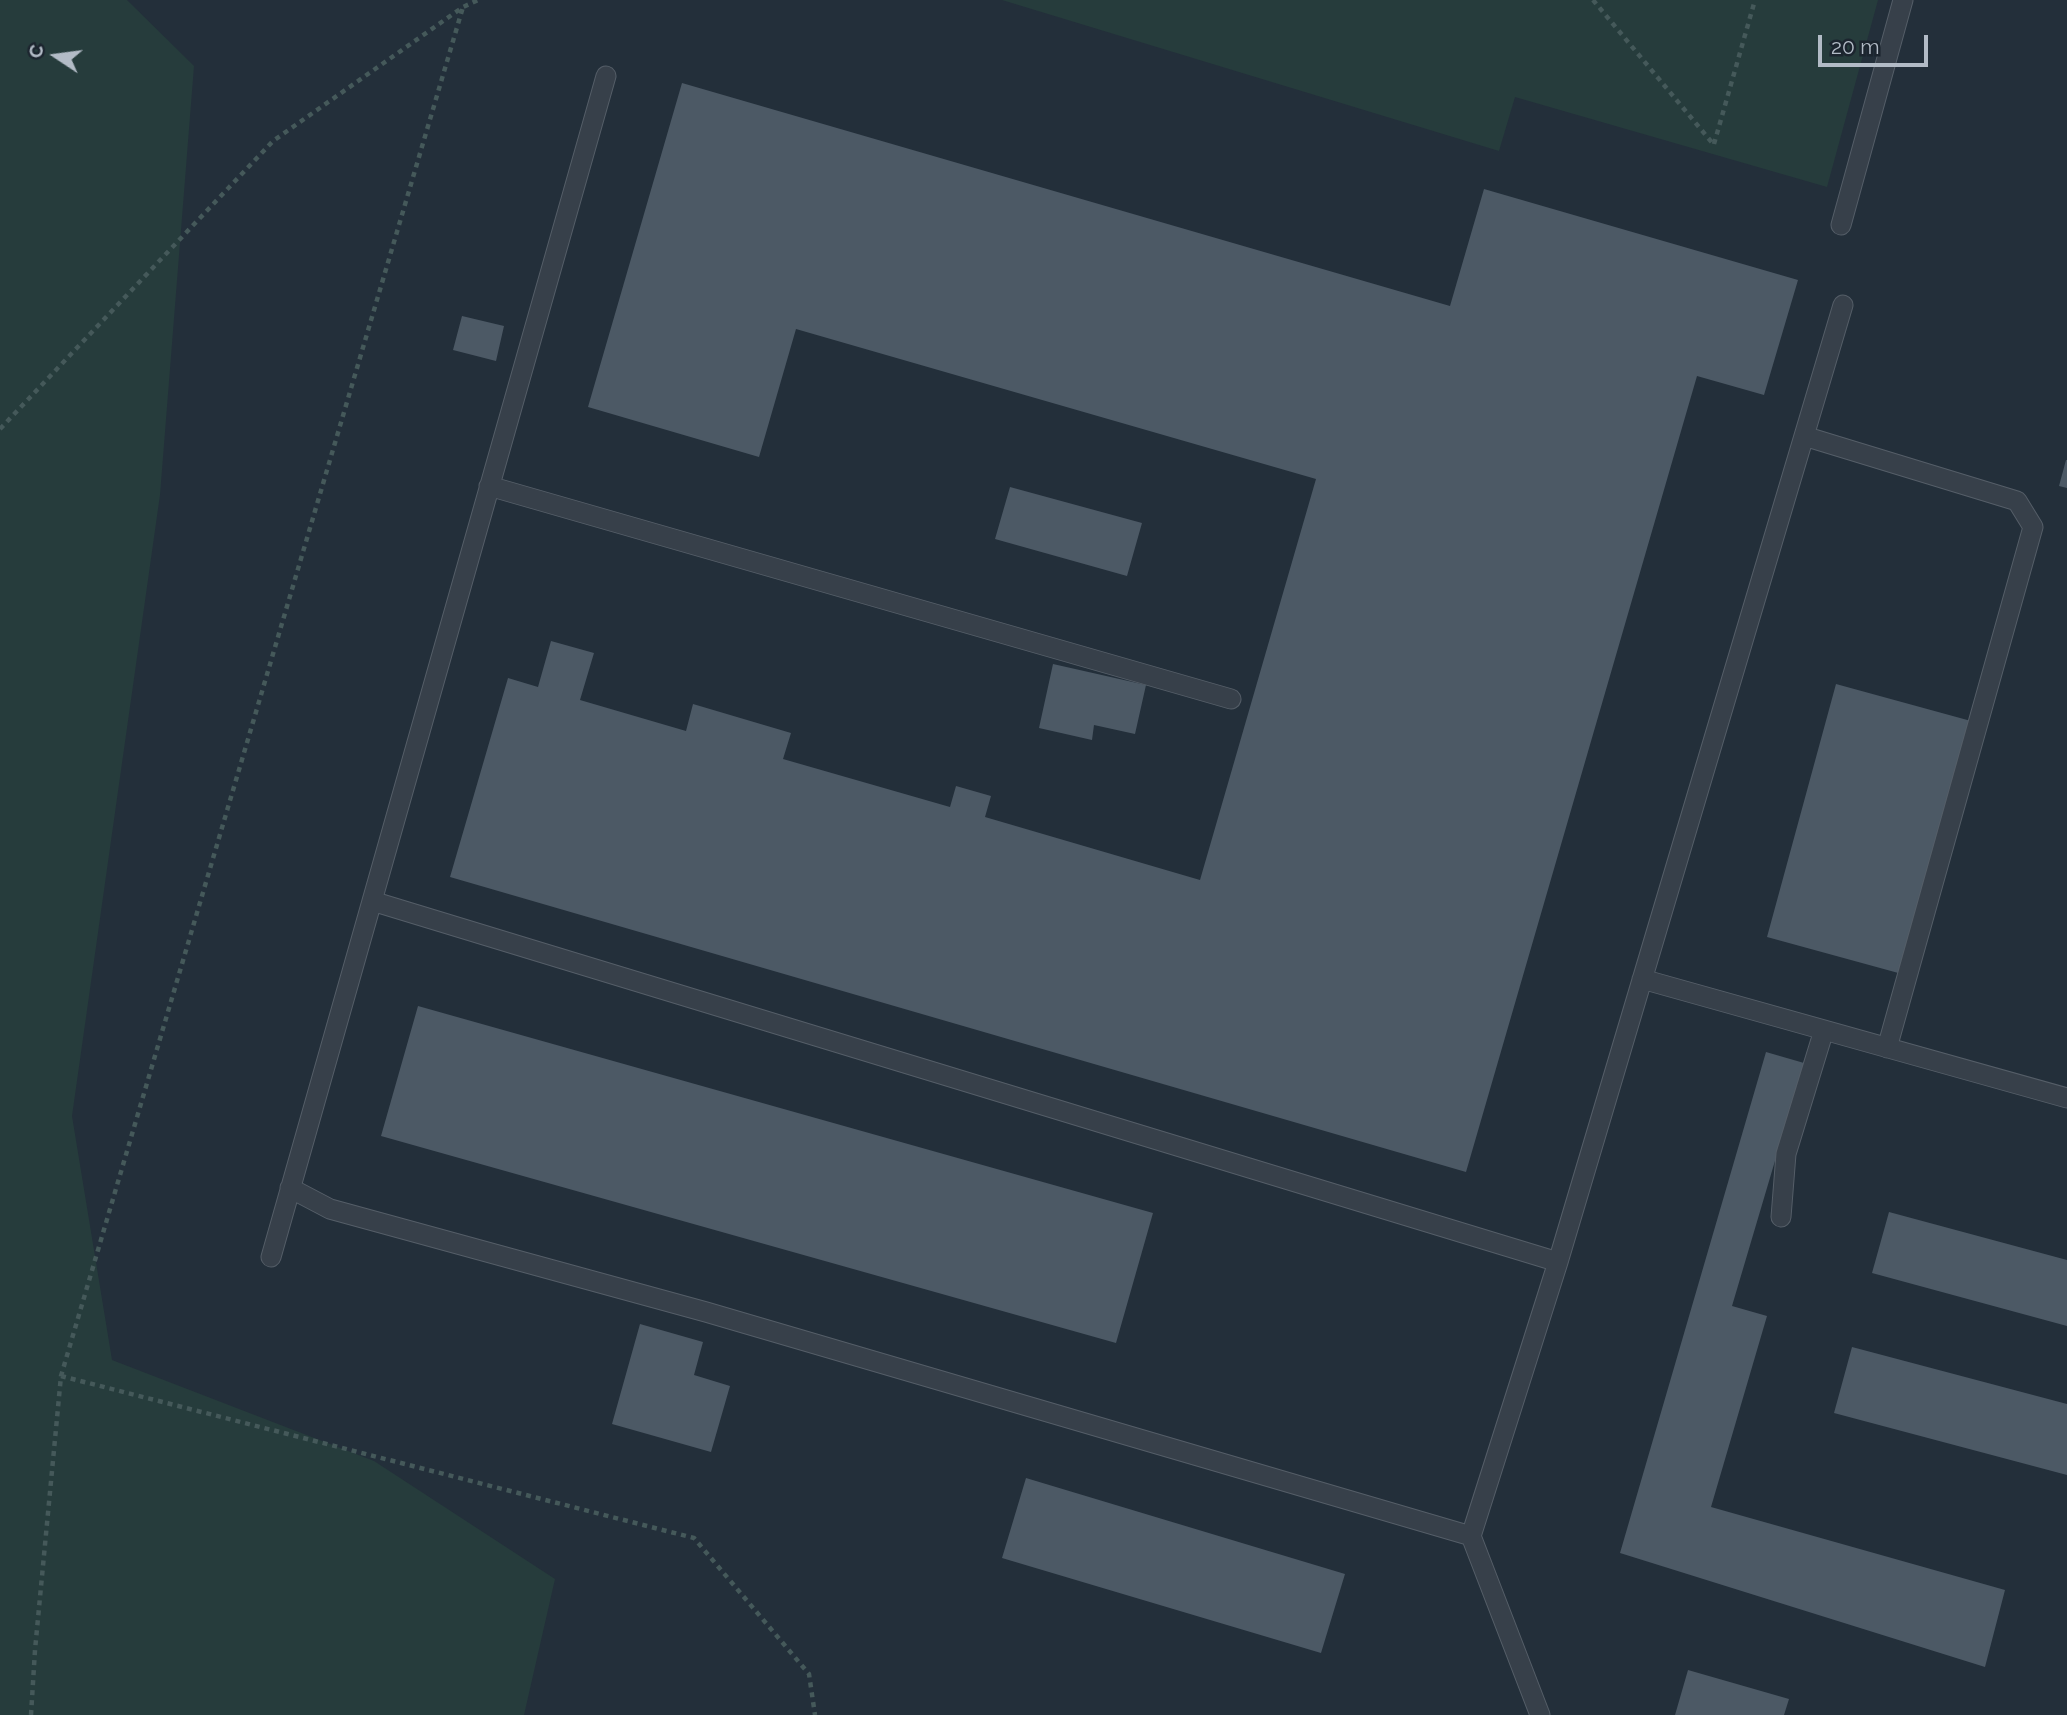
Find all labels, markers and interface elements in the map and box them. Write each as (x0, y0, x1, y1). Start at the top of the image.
north arrow (21, 21, 91, 91)
scale bar (1822, 21, 1932, 65)
text: 20 m (1831, 34, 1879, 59)
text: С (23, 42, 48, 60)

